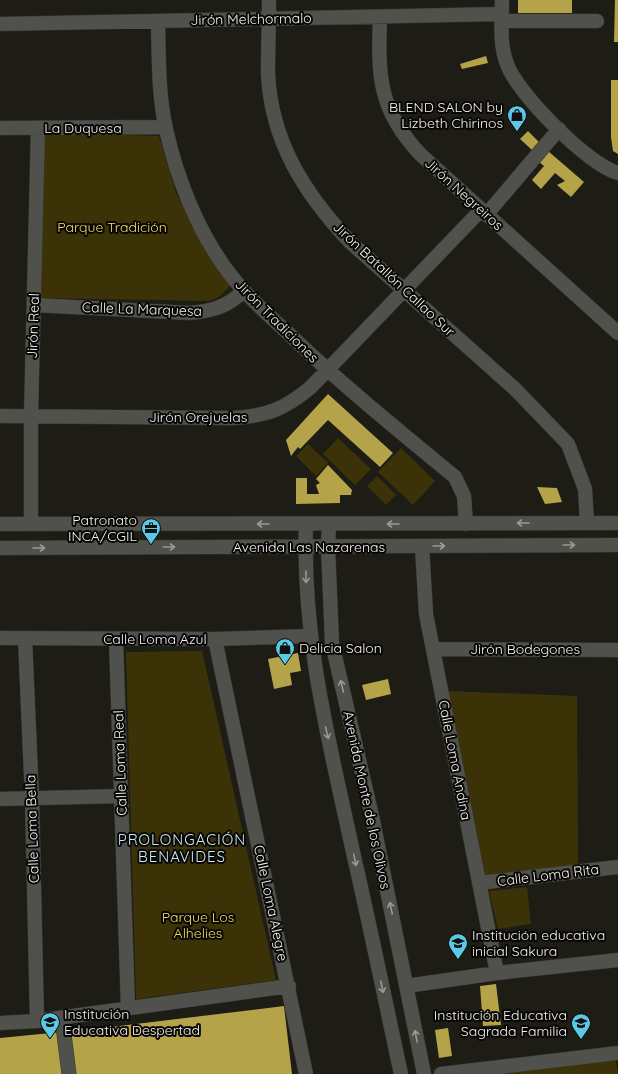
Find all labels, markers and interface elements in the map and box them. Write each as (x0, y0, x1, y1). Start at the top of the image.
street label: Jirón Melchormalo (190, 9, 312, 29)
place label: BLEND SALON by Lizbeth Chirinos (389, 98, 503, 132)
shop icon: BLEND SALON by Lizbeth Chirinos (506, 104, 528, 132)
street label: La Duquesa (44, 119, 122, 137)
street label: Jirón Negreiros (421, 154, 507, 234)
park label: Parque Tradición (57, 218, 167, 236)
street label: Jirón Batallón Callao Sur (329, 218, 459, 341)
street label: Jirón Tradiciones (231, 275, 323, 367)
street label: Jirón Real (23, 293, 43, 359)
street label: Calle La Marquesa (82, 298, 202, 320)
street label: Jirón Orejuelas (149, 408, 247, 426)
place label: Patronato INCA/CGIL (68, 511, 138, 545)
office icon: Patronato INCA/CGIL (140, 517, 162, 545)
one-way arrow (517, 519, 530, 527)
one-way arrow (257, 520, 270, 528)
one-way arrow (387, 520, 400, 528)
street label: Avenida Las Nazarenas (233, 538, 385, 556)
one-way arrow (562, 541, 575, 549)
one-way arrow (432, 542, 445, 550)
one-way arrow (162, 543, 175, 551)
one-way arrow (32, 544, 45, 552)
one-way arrow (302, 570, 310, 583)
street label: Calle Loma Azul (103, 630, 207, 648)
shop icon: Delicia Salon (274, 637, 296, 665)
place label: Delicia Salon (299, 639, 382, 657)
street label: Jirón Bodegones (470, 640, 580, 658)
one-way arrow (337, 679, 345, 692)
street label: Calle Loma Andina (435, 698, 475, 822)
street label: Avenida Monte de los Olivos (339, 709, 395, 891)
street label: Calle Loma Real (109, 710, 131, 816)
one-way arrow (323, 726, 331, 739)
street label: Calle Loma Bella (21, 774, 43, 884)
district label: PROLONGACIÓN BENAVIDES (118, 830, 246, 866)
street label: Calle Loma Alegre (250, 843, 292, 963)
one-way arrow (352, 853, 360, 866)
street label: Calle Loma Rita (496, 860, 600, 890)
one-way arrow (386, 902, 394, 915)
park label: Parque Los Alhelies (162, 908, 234, 942)
place label: Institución educativa inicial Sakura (472, 926, 605, 960)
school or university icon: Institución educativa inicial Sakura (447, 932, 469, 960)
one-way arrow (379, 980, 387, 993)
place label: Institución Educativa Despertad (64, 1005, 200, 1039)
place label: Institución Educativa Sagrada Familia (434, 1006, 567, 1040)
school or university icon: Institución Educativa Despertad (39, 1011, 61, 1039)
school or university icon: Institución Educativa Sagrada Familia (570, 1012, 592, 1040)
one-way arrow (412, 1030, 420, 1043)

